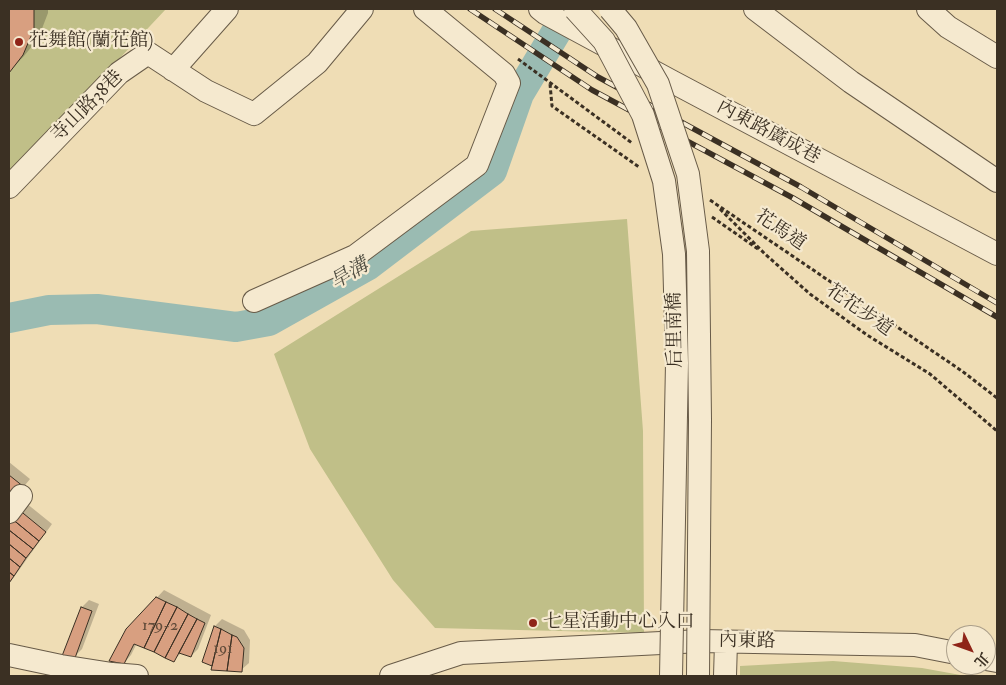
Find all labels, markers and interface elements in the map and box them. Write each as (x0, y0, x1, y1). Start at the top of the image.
place label: 花舞館(蘭花館) (29, 31, 153, 53)
marker: 花舞館(蘭花館) (13, 36, 25, 48)
street label: 寺山路38巷 (47, 66, 129, 148)
street label: 內東路廣成巷 (712, 96, 824, 170)
street label: 花馬道 (750, 206, 810, 256)
water label: 旱溝 (327, 254, 373, 296)
street label: 花花步道 (821, 280, 897, 342)
street label: 后里南橋 (664, 292, 688, 368)
place label: 七星活動中心入口 (543, 612, 695, 634)
house number: 179-2 (142, 617, 178, 637)
marker: 七星活動中心入口 (527, 617, 539, 629)
north arrow (946, 625, 996, 675)
street label: 內東路 (718, 630, 776, 654)
house number: 191 (213, 640, 233, 660)
text: 北 (971, 649, 993, 671)

